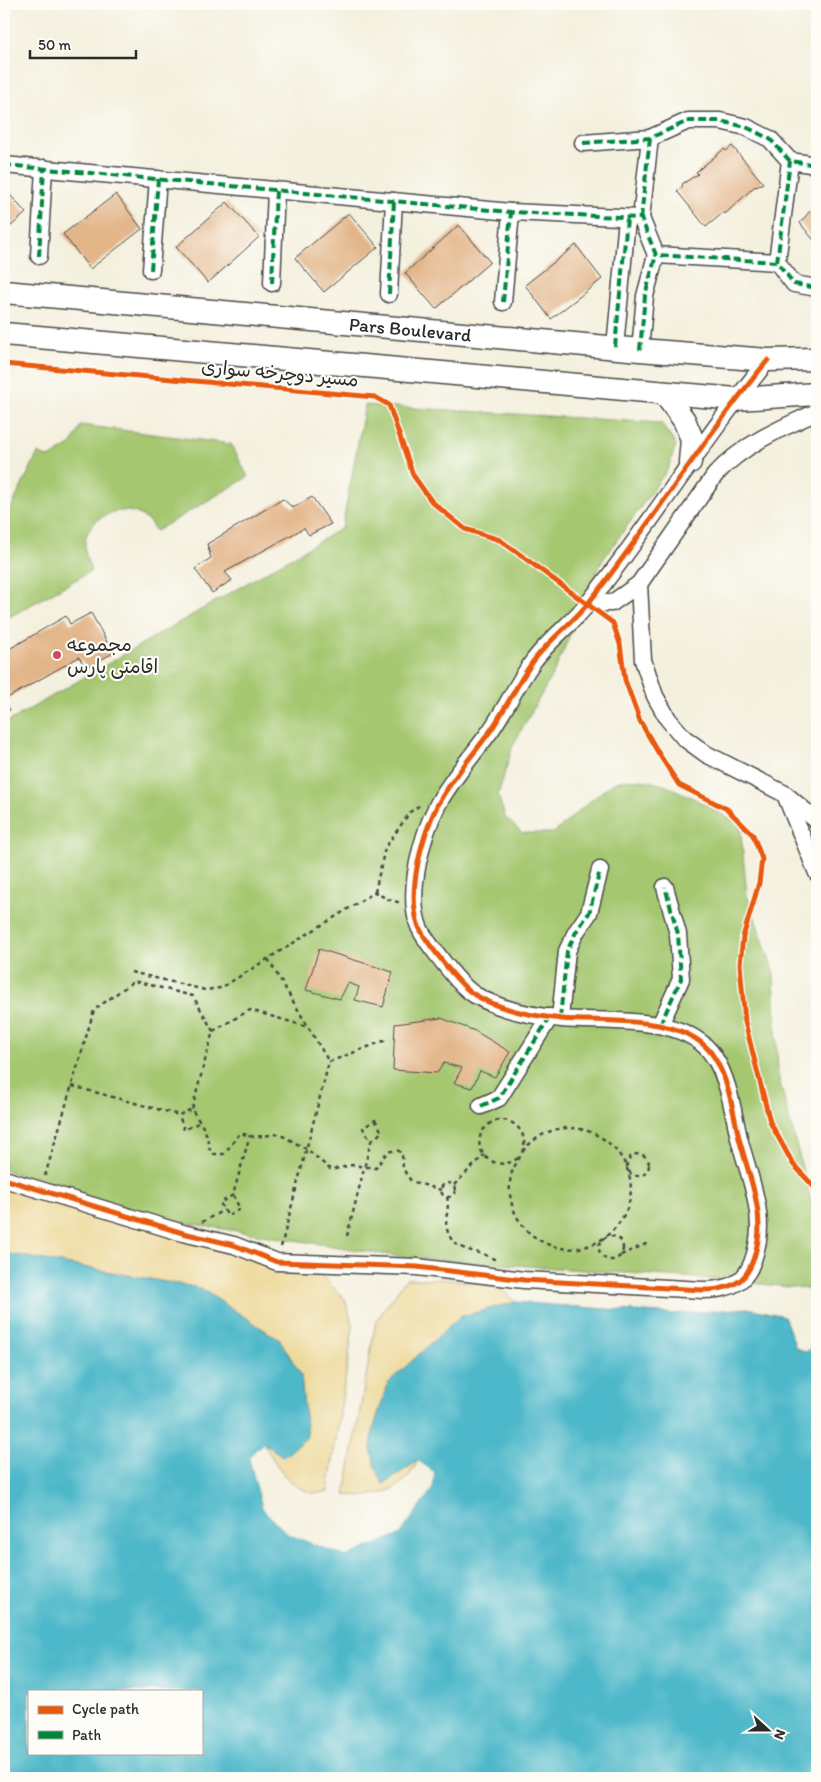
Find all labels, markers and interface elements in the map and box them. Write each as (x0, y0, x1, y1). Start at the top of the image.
scale bar (30, 28, 136, 60)
text: 50 m (38, 36, 71, 54)
street label: Pars Boulevard (348, 312, 473, 346)
street label: مسیر دوچرخه سواری (200, 355, 360, 392)
place label: مجموعه اقامتی پارس (67, 633, 158, 679)
marker: مجموعه اقامتی پارس (51, 649, 63, 661)
legend (28, 1690, 202, 1754)
text: Cycle path (72, 1700, 139, 1718)
north arrow (744, 1704, 794, 1754)
text: Path (72, 1726, 101, 1744)
text: N (770, 1727, 789, 1742)

